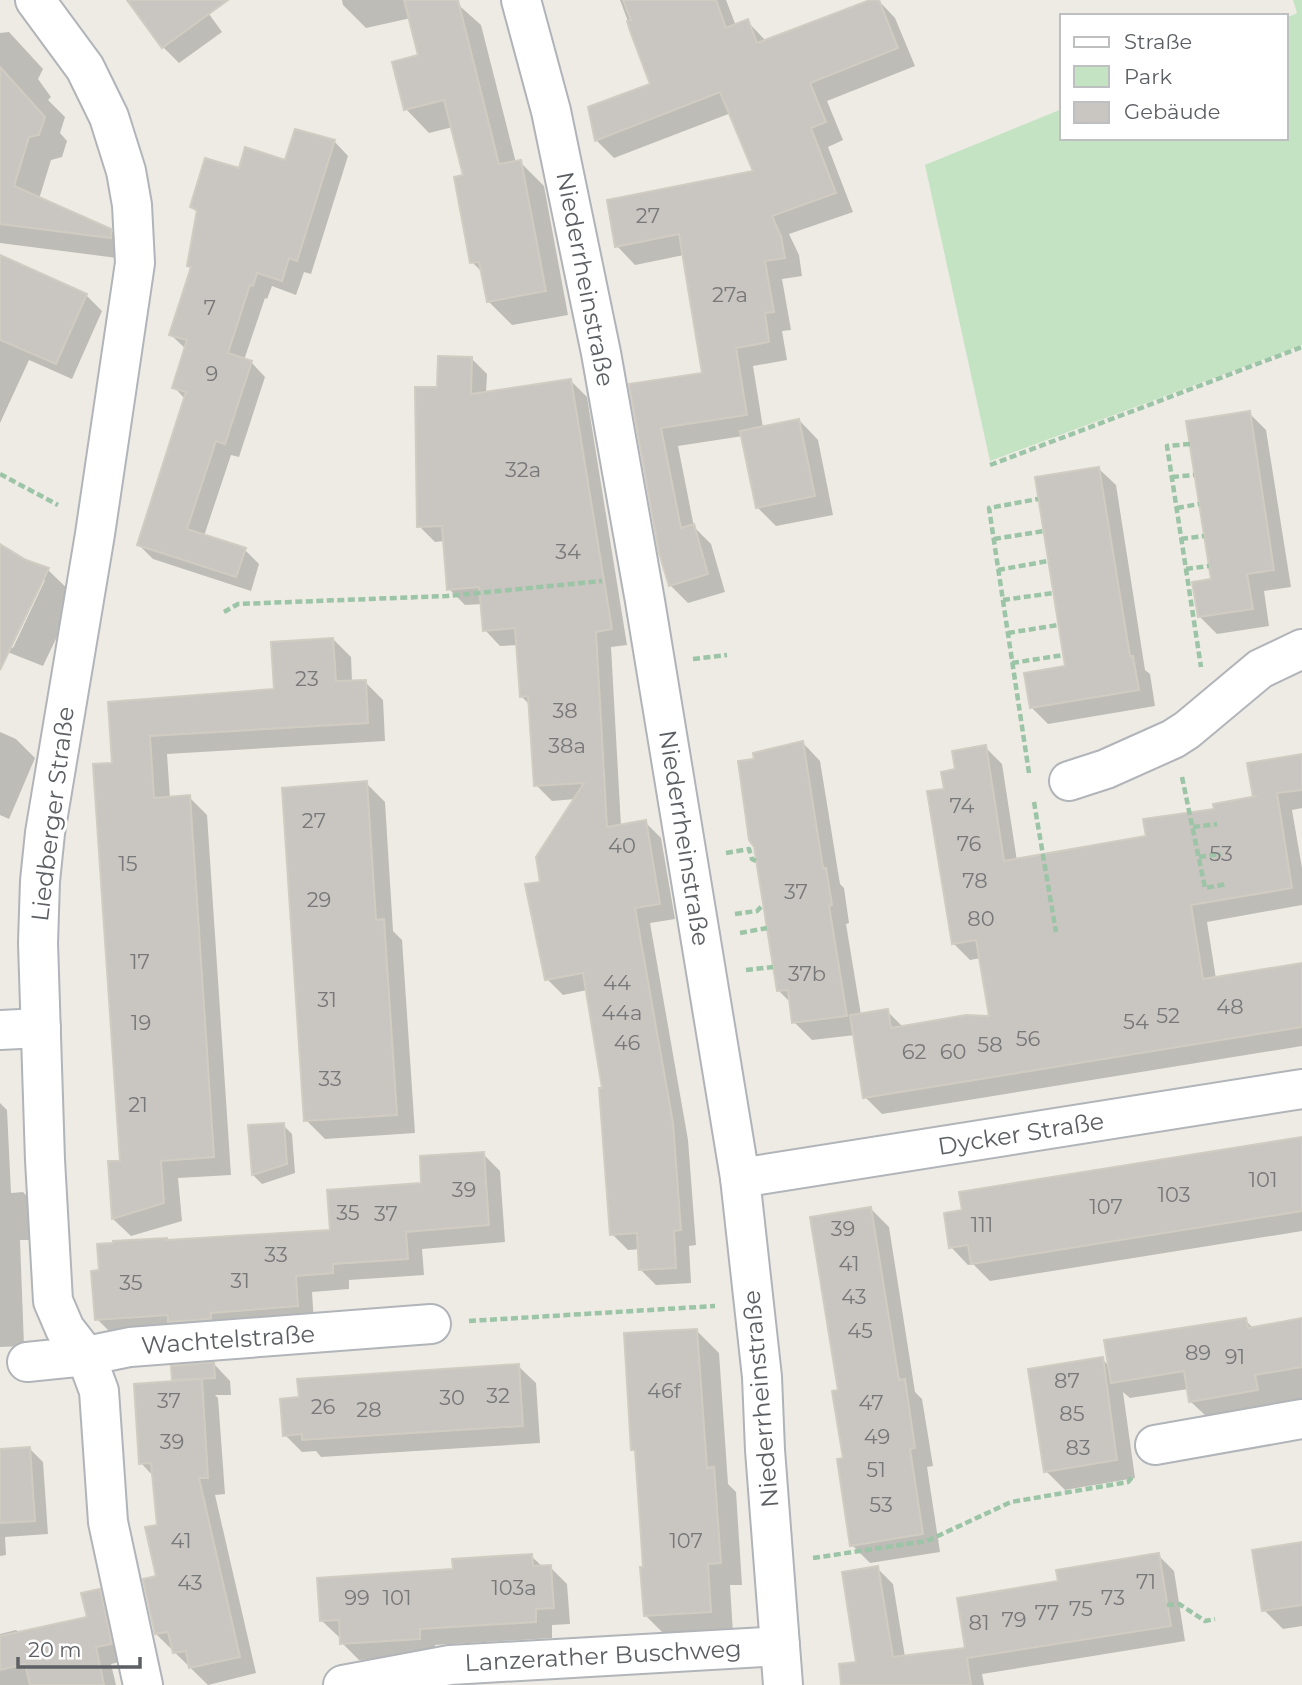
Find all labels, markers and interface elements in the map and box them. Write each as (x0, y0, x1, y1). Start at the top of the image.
legend (1060, 14, 1288, 140)
text: Straße (1124, 29, 1192, 54)
text: Park (1124, 64, 1172, 89)
text: Gebäude (1124, 99, 1221, 124)
street label: Niederrheinstraße (550, 169, 621, 389)
house number: 27 (636, 203, 660, 228)
house number: 27a (712, 282, 748, 307)
house number: 7 (204, 295, 216, 320)
house number: 9 (206, 361, 218, 386)
house number: 32a (505, 457, 541, 482)
house number: 34 (555, 539, 581, 564)
house number: 23 (295, 666, 319, 691)
house number: 38 (552, 698, 578, 723)
street label: Liedberger Straße (25, 705, 80, 923)
street label: Niederrheinstraße (653, 728, 716, 948)
house number: 38a (548, 733, 586, 758)
house number: 74 (950, 793, 975, 818)
house number: 27 (302, 808, 326, 833)
house number: 76 (957, 831, 982, 856)
house number: 40 (608, 833, 636, 858)
house number: 53 (1209, 841, 1233, 866)
house number: 15 (118, 851, 138, 876)
house number: 78 (962, 868, 988, 893)
house number: 37 (784, 879, 808, 904)
house number: 29 (307, 887, 331, 912)
house number: 80 (967, 906, 995, 931)
house number: 17 (130, 949, 150, 974)
house number: 37b (788, 961, 826, 986)
house number: 44 (603, 970, 631, 995)
house number: 31 (317, 987, 337, 1012)
house number: 48 (1216, 994, 1244, 1019)
house number: 44a (602, 1000, 642, 1025)
house number: 52 (1156, 1003, 1180, 1028)
house number: 54 (1123, 1009, 1149, 1034)
house number: 19 (131, 1010, 151, 1035)
house number: 56 (1016, 1026, 1041, 1051)
house number: 46 (614, 1030, 641, 1055)
house number: 58 (977, 1032, 1003, 1057)
house number: 62 (902, 1039, 926, 1064)
house number: 60 (940, 1039, 966, 1064)
house number: 33 (318, 1066, 342, 1091)
house number: 21 (128, 1092, 148, 1117)
street label: Dycker Straße (936, 1106, 1106, 1161)
house number: 101 (1248, 1167, 1278, 1192)
house number: 39 (452, 1177, 476, 1202)
house number: 103 (1157, 1182, 1191, 1207)
house number: 107 (1089, 1194, 1123, 1219)
house number: 35 (336, 1200, 360, 1225)
house number: 37 (374, 1201, 398, 1226)
house number: 111 (971, 1212, 993, 1237)
house number: 39 (831, 1216, 855, 1241)
house number: 33 (264, 1242, 288, 1267)
house number: 41 (839, 1251, 859, 1276)
house number: 31 (230, 1268, 250, 1293)
house number: 35 (119, 1270, 143, 1295)
house number: 43 (841, 1284, 867, 1309)
street label: Niederrheinstraße (737, 1289, 784, 1509)
house number: 45 (847, 1318, 873, 1343)
street label: Wachtelstraße (140, 1319, 316, 1360)
house number: 89 (1185, 1340, 1211, 1365)
house number: 91 (1225, 1344, 1245, 1369)
house number: 87 (1054, 1368, 1080, 1393)
house number: 46f (647, 1378, 682, 1403)
house number: 32 (486, 1383, 510, 1408)
house number: 30 (439, 1385, 465, 1410)
house number: 37 (157, 1388, 181, 1413)
house number: 47 (858, 1390, 884, 1415)
house number: 26 (311, 1394, 336, 1419)
house number: 28 (356, 1397, 382, 1422)
house number: 85 (1059, 1401, 1085, 1426)
house number: 49 (864, 1424, 890, 1449)
house number: 39 (160, 1429, 184, 1454)
house number: 83 (1065, 1435, 1091, 1460)
house number: 51 (866, 1457, 886, 1482)
house number: 53 (869, 1492, 893, 1517)
house number: 41 (171, 1528, 191, 1553)
house number: 107 (669, 1528, 703, 1553)
house number: 71 (1136, 1569, 1156, 1594)
house number: 43 (177, 1570, 203, 1595)
house number: 103a (491, 1575, 537, 1600)
house number: 99 (344, 1585, 370, 1610)
house number: 101 (382, 1585, 412, 1610)
house number: 73 (1101, 1585, 1125, 1610)
house number: 75 (1069, 1596, 1093, 1621)
house number: 77 (1035, 1600, 1059, 1625)
house number: 79 (1001, 1607, 1027, 1632)
house number: 81 (969, 1610, 989, 1635)
scale bar (18, 1626, 140, 1670)
street label: Lanzerather Buschweg (464, 1634, 742, 1677)
text: 20 m (28, 1637, 82, 1662)

